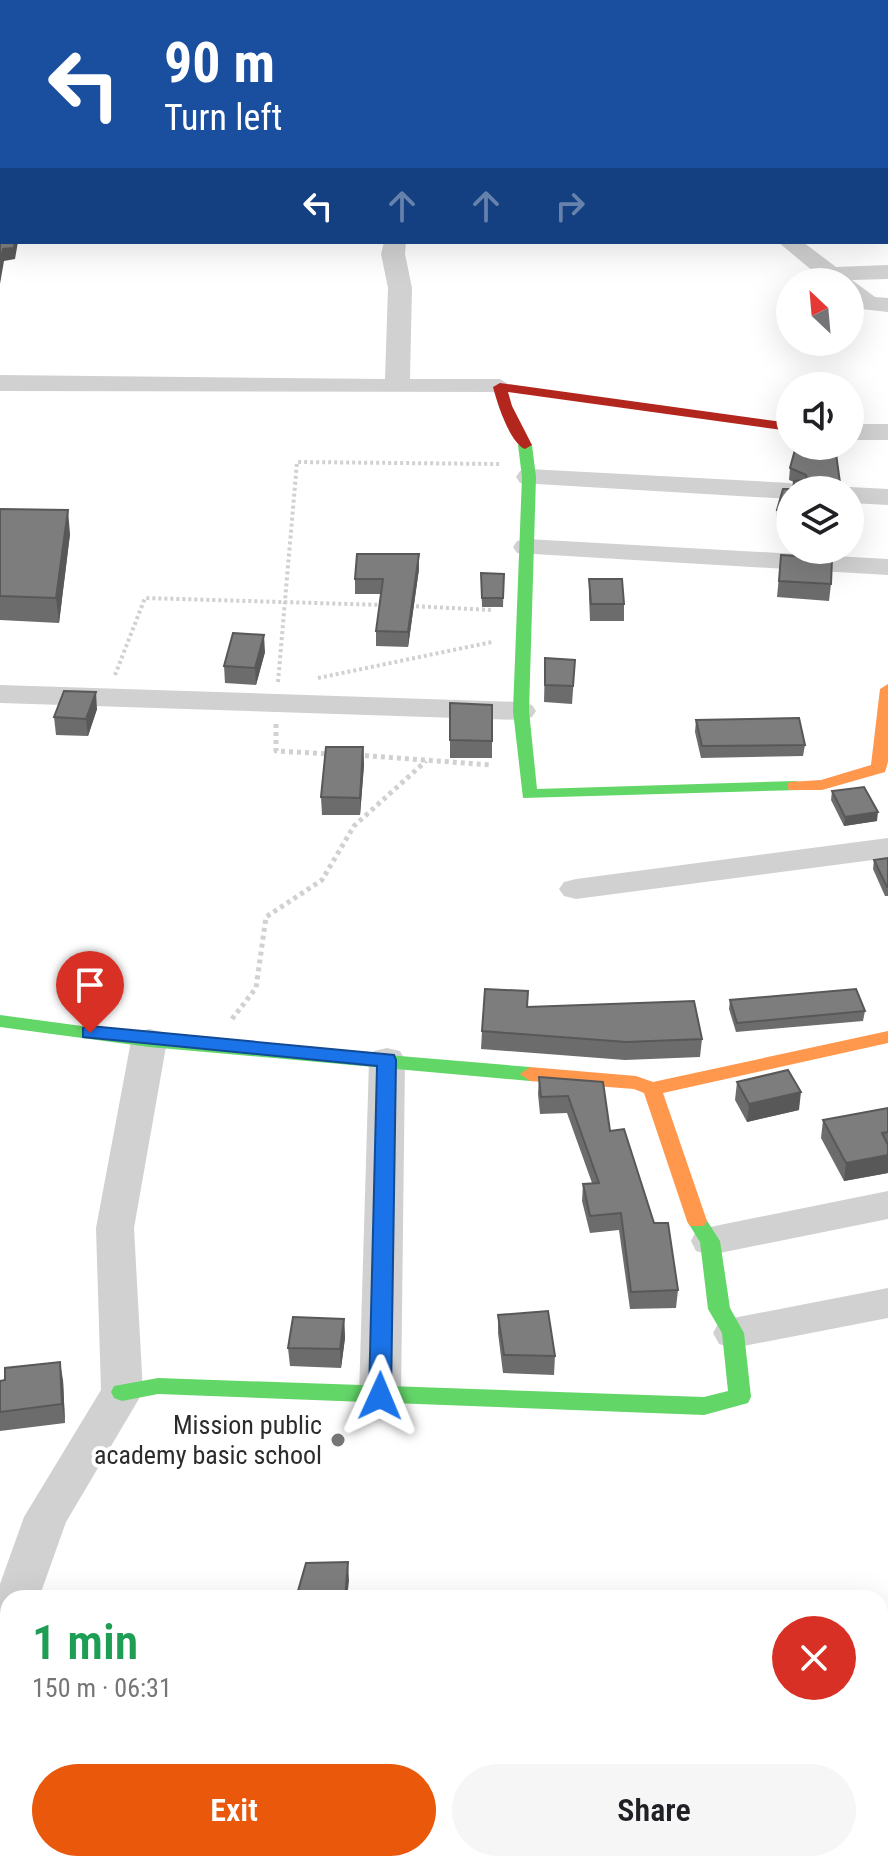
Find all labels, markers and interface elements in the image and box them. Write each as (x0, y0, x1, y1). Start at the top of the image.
text: 90 m (164, 30, 275, 96)
icon: left (32, 32, 136, 136)
text: Turn left (164, 97, 282, 139)
icon: left (296, 184, 340, 228)
icon: ahead (380, 184, 424, 228)
icon: ahead (464, 184, 508, 228)
icon: right (548, 184, 592, 228)
north arrow (776, 268, 864, 356)
map controls (776, 268, 864, 564)
button: sound (776, 372, 864, 460)
button: layers (776, 476, 864, 564)
pin (56, 951, 124, 1033)
icon: arrive (68, 963, 112, 1007)
position arrow (338, 1354, 422, 1438)
place label: Mission public academy basic school (94, 1410, 322, 1470)
marker: Mission public academy basic school (329, 1431, 347, 1449)
text: 1 min (32, 1614, 138, 1671)
button: close (772, 1616, 856, 1700)
text: 150 m · 06:31 (32, 1673, 172, 1703)
button: Exit (32, 1764, 436, 1856)
button: Share (452, 1764, 856, 1856)

